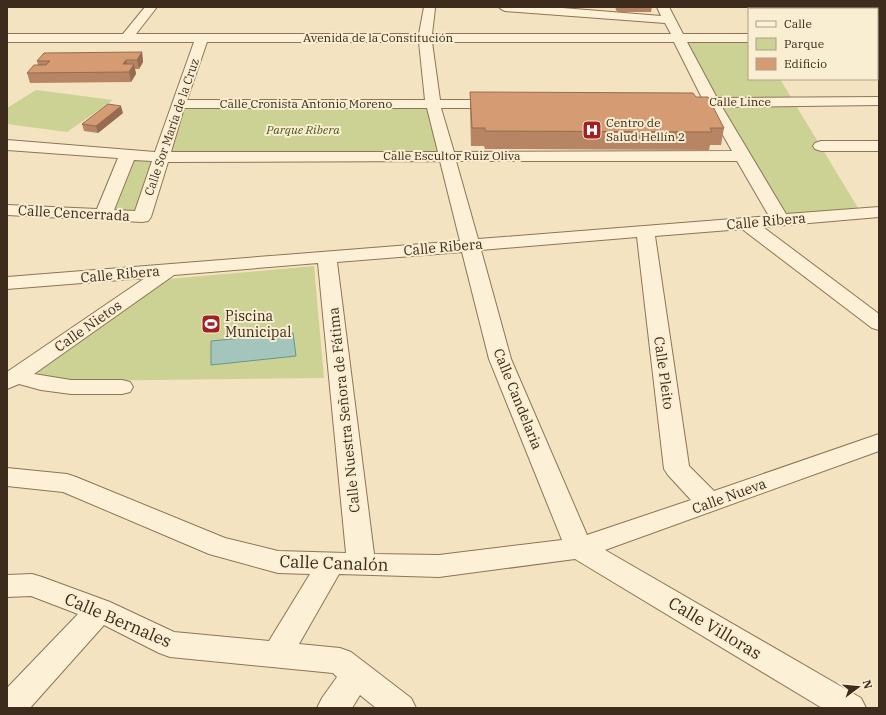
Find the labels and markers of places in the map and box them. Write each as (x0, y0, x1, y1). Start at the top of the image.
place label: Centro de Salud Hellín 2 (606, 115, 685, 144)
hospital icon: Centro de Salud Hellín 2 (581, 119, 603, 141)
place label: Piscina Municipal (225, 307, 291, 341)
sports icon: Piscina Municipal (200, 313, 222, 335)

